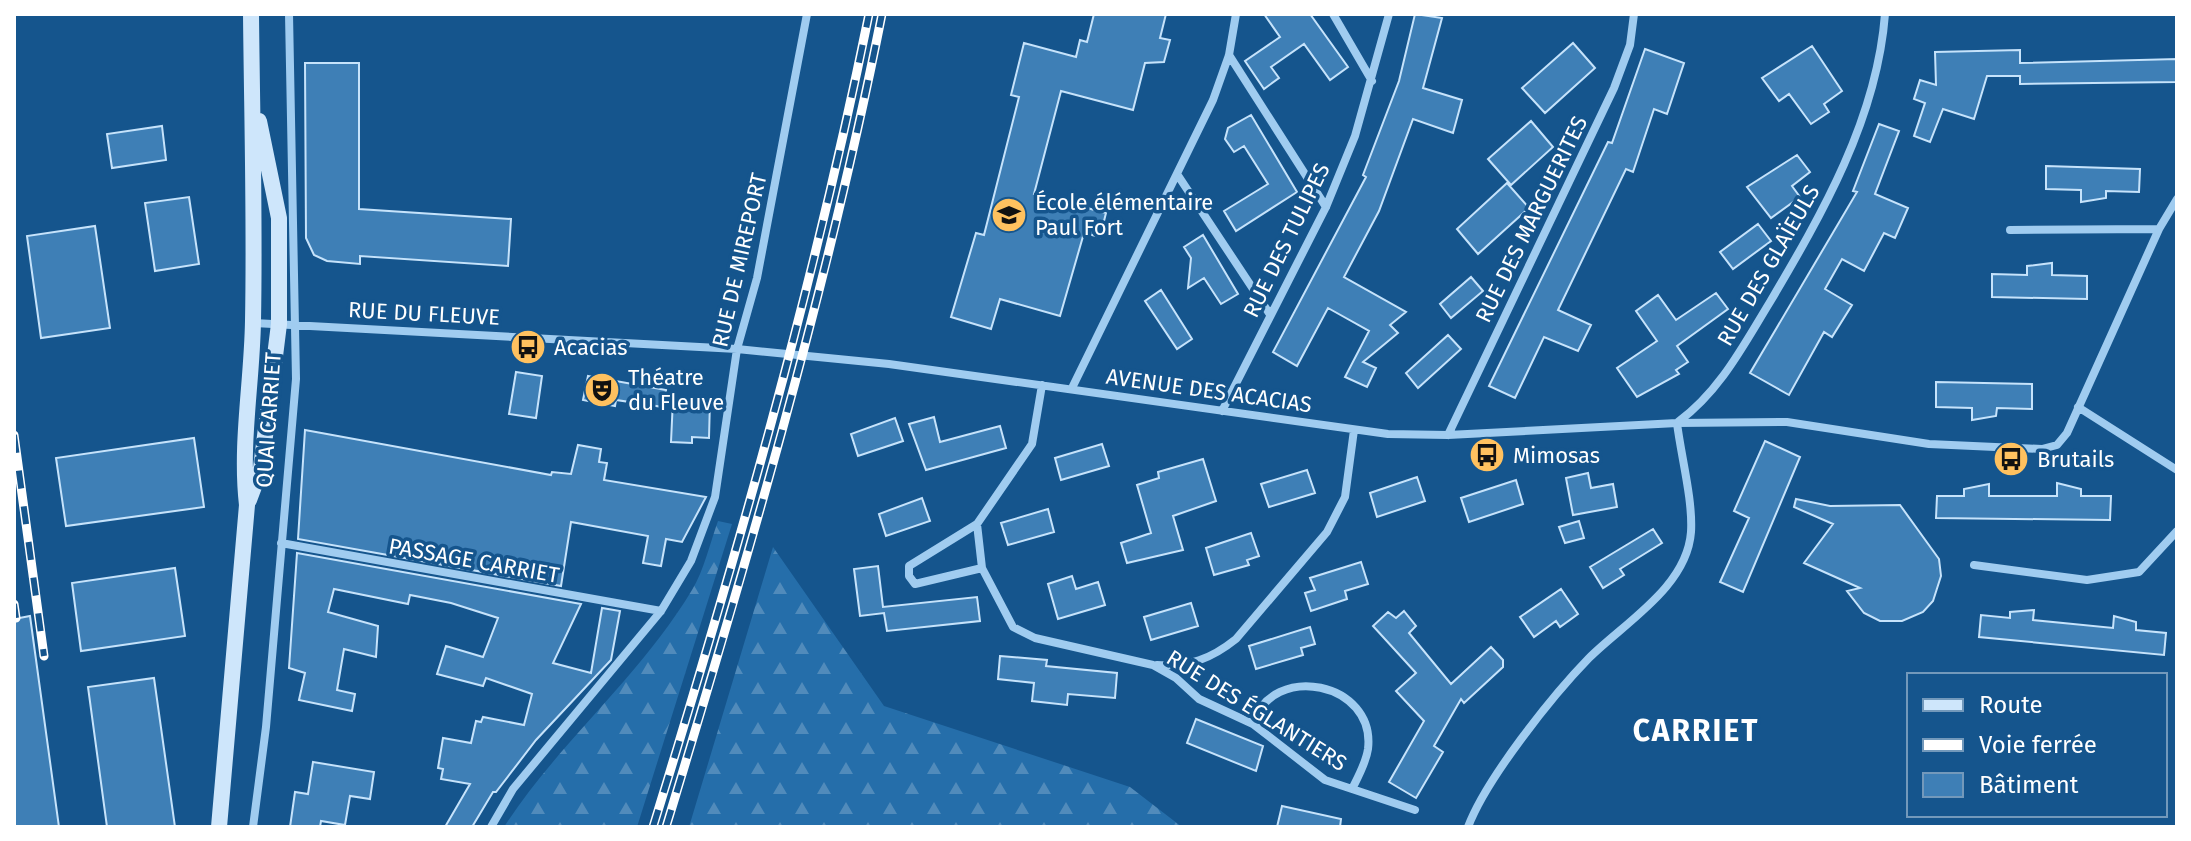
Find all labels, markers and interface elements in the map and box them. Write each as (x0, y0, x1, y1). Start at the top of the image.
street label: RUE DES MARGUERITES (1470, 111, 1593, 327)
street label: RUE DES TULIPES (1237, 159, 1336, 322)
street label: RUE DE MIREPORT (706, 170, 773, 350)
street label: RUE DES GLAÏEULS (1711, 180, 1826, 351)
place label: École élémentaire Paul Fort (1035, 189, 1213, 241)
school or university icon: École élémentaire Paul Fort (990, 196, 1028, 234)
street label: RUE DU FLEUVE (347, 296, 501, 331)
bus stop icon: Acacias (509, 328, 547, 366)
place label: Acacias (554, 334, 628, 361)
street label: QUAI CARRIET (250, 351, 287, 489)
street label: AVENUE DES ACACIAS (1104, 363, 1314, 418)
place label: Théatre du Fleuve (628, 364, 724, 416)
theatre icon: Théatre du Fleuve (583, 371, 621, 409)
bus stop icon: Mimosas (1468, 436, 1506, 474)
bus stop icon: Brutails (1992, 440, 2030, 478)
place label: Mimosas (1513, 442, 1600, 469)
place label: Brutails (2037, 446, 2114, 473)
street label: PASSAGE CARRIET (387, 532, 562, 589)
street label: RUE DES ÉGLANTIERS (1162, 644, 1352, 777)
legend (1907, 673, 2167, 817)
text: Route (1979, 691, 2043, 719)
district label: CARRIET (1633, 713, 1759, 749)
text: Voie ferrée (1979, 731, 2097, 759)
text: Bâtiment (1979, 771, 2079, 799)

